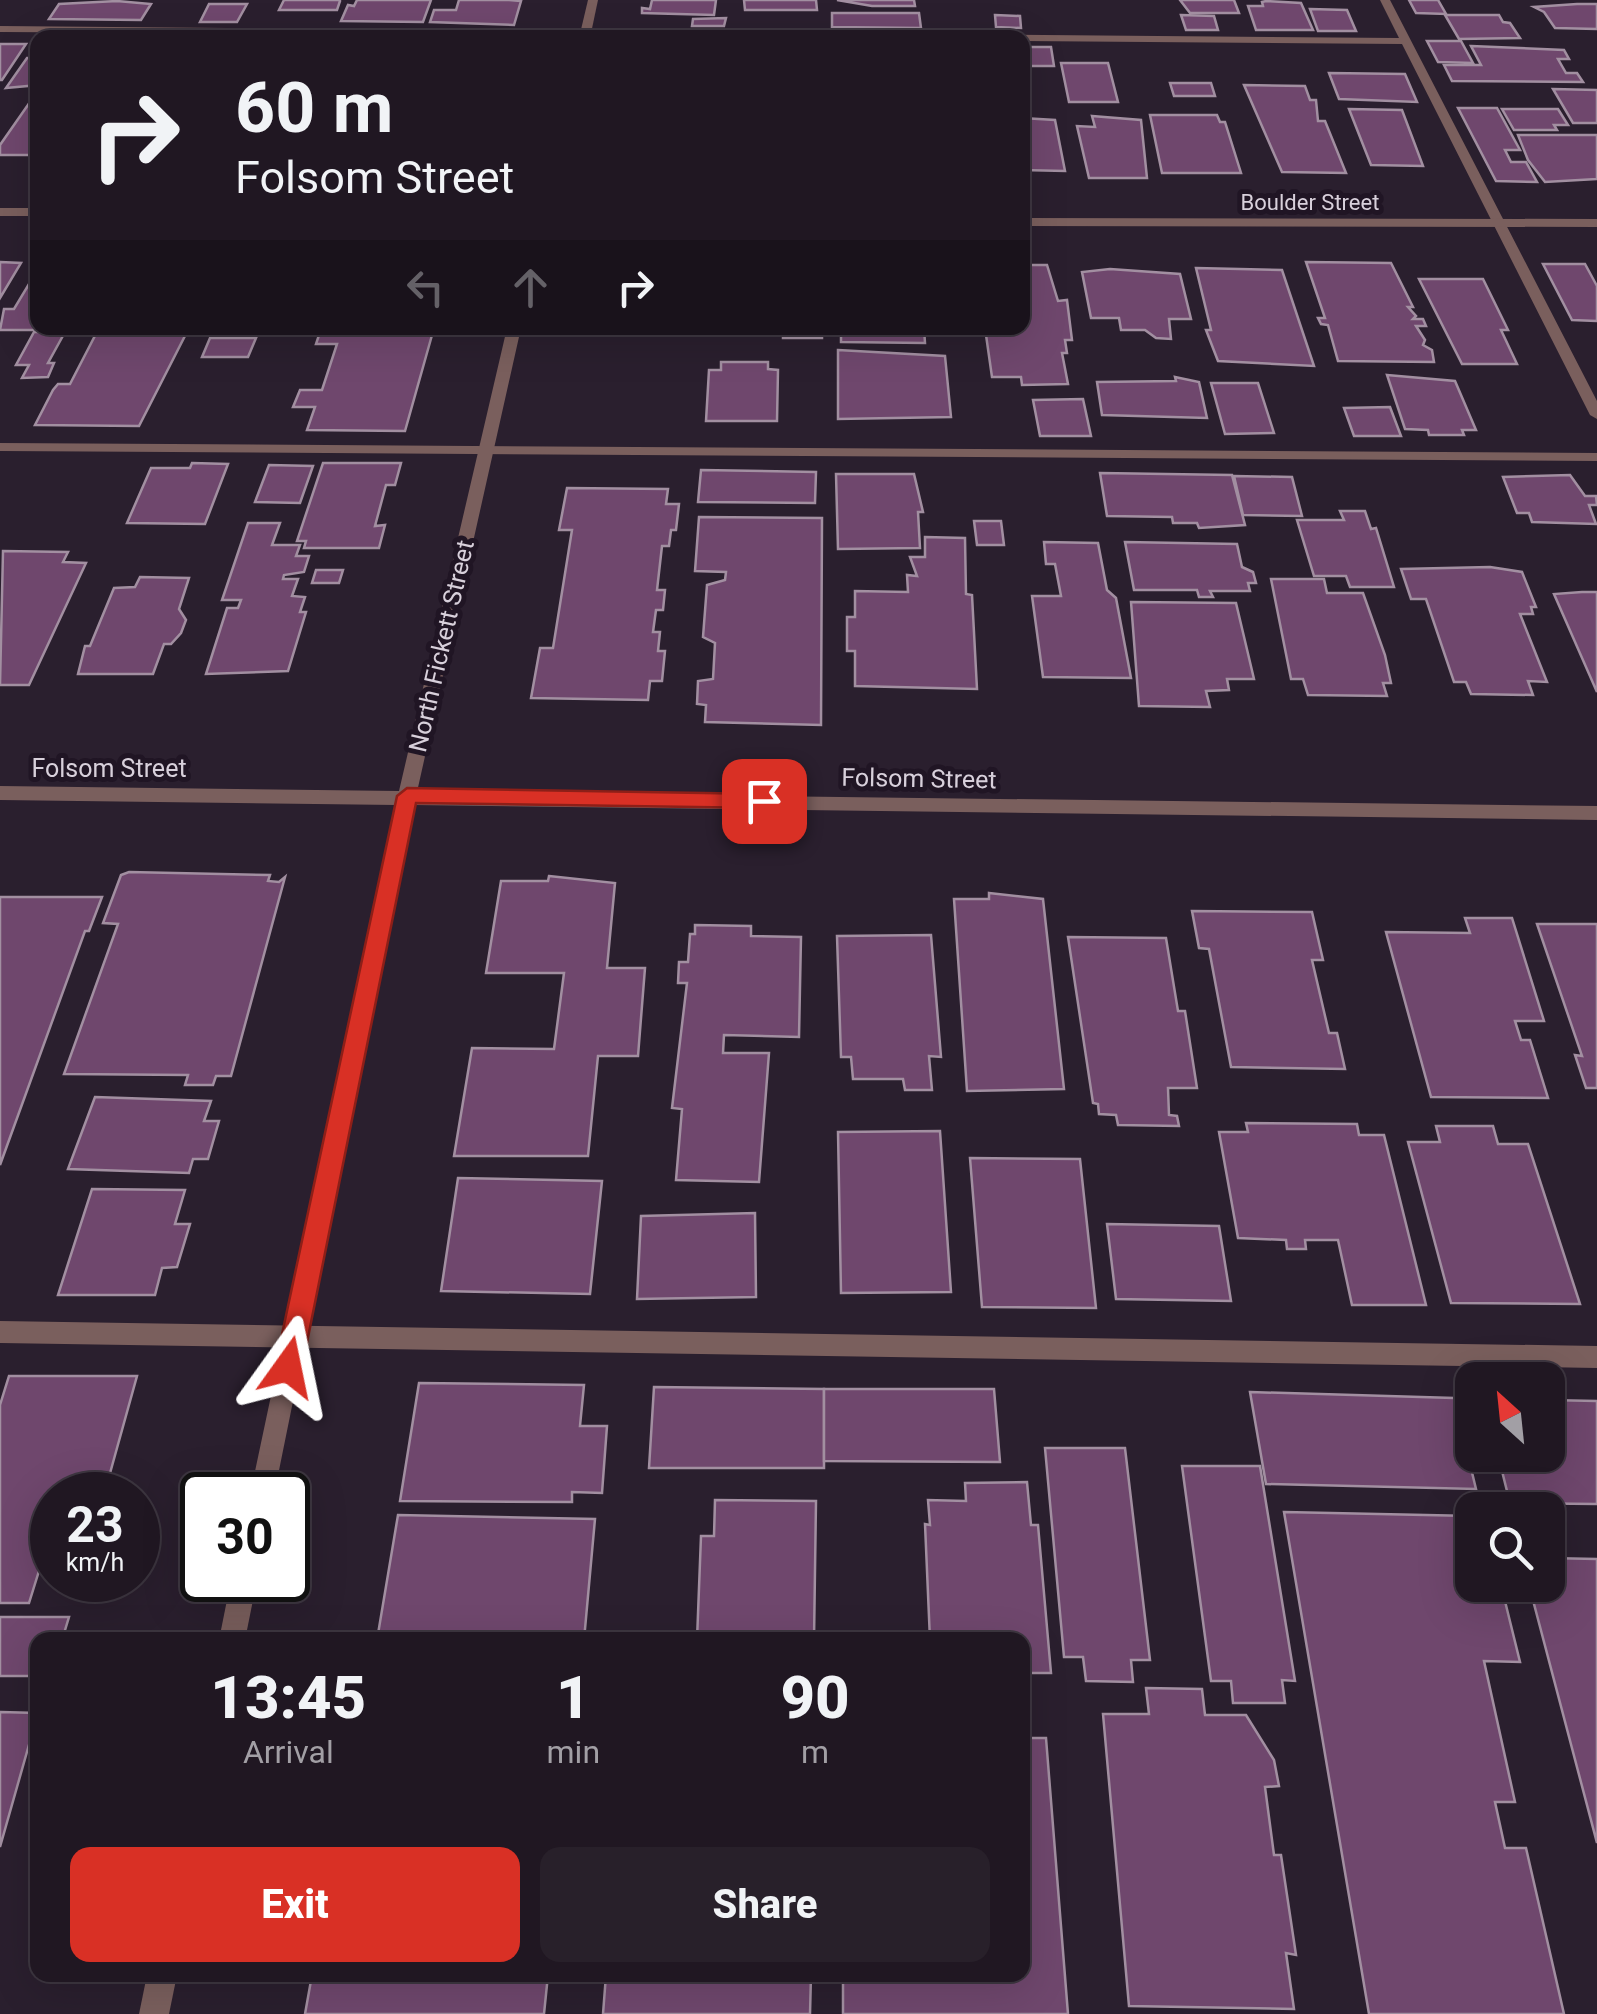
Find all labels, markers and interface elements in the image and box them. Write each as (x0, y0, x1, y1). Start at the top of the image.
text: 60 m (235, 67, 393, 149)
icon: right (70, 70, 200, 200)
text: Folsom Street (235, 151, 514, 204)
street label: Boulder Street (1241, 190, 1379, 215)
icon: left (398, 260, 453, 315)
icon: ahead (503, 260, 558, 315)
icon: right (608, 260, 663, 315)
street label: North Fickett Street (403, 537, 480, 755)
street label: Folsom Street (31, 754, 187, 783)
pin (722, 759, 807, 844)
street label: Folsom Street (841, 763, 997, 794)
icon: arrive (737, 774, 792, 829)
position arrow (236, 1315, 340, 1419)
north arrow (1455, 1362, 1565, 1472)
map controls (1455, 1362, 1565, 1602)
speed limit sign: 30 (180, 1472, 310, 1602)
button: search (1455, 1492, 1565, 1602)
text: 23 (66, 1496, 124, 1554)
text: km/h (66, 1548, 124, 1577)
text: 13:45 (210, 1662, 366, 1733)
text: 1 (556, 1662, 591, 1733)
text: 90 (780, 1662, 850, 1733)
text: Arrival (243, 1733, 334, 1771)
text: min (547, 1733, 600, 1771)
text: m (801, 1733, 829, 1771)
button: Exit (70, 1847, 520, 1962)
button: Share (540, 1847, 990, 1962)

